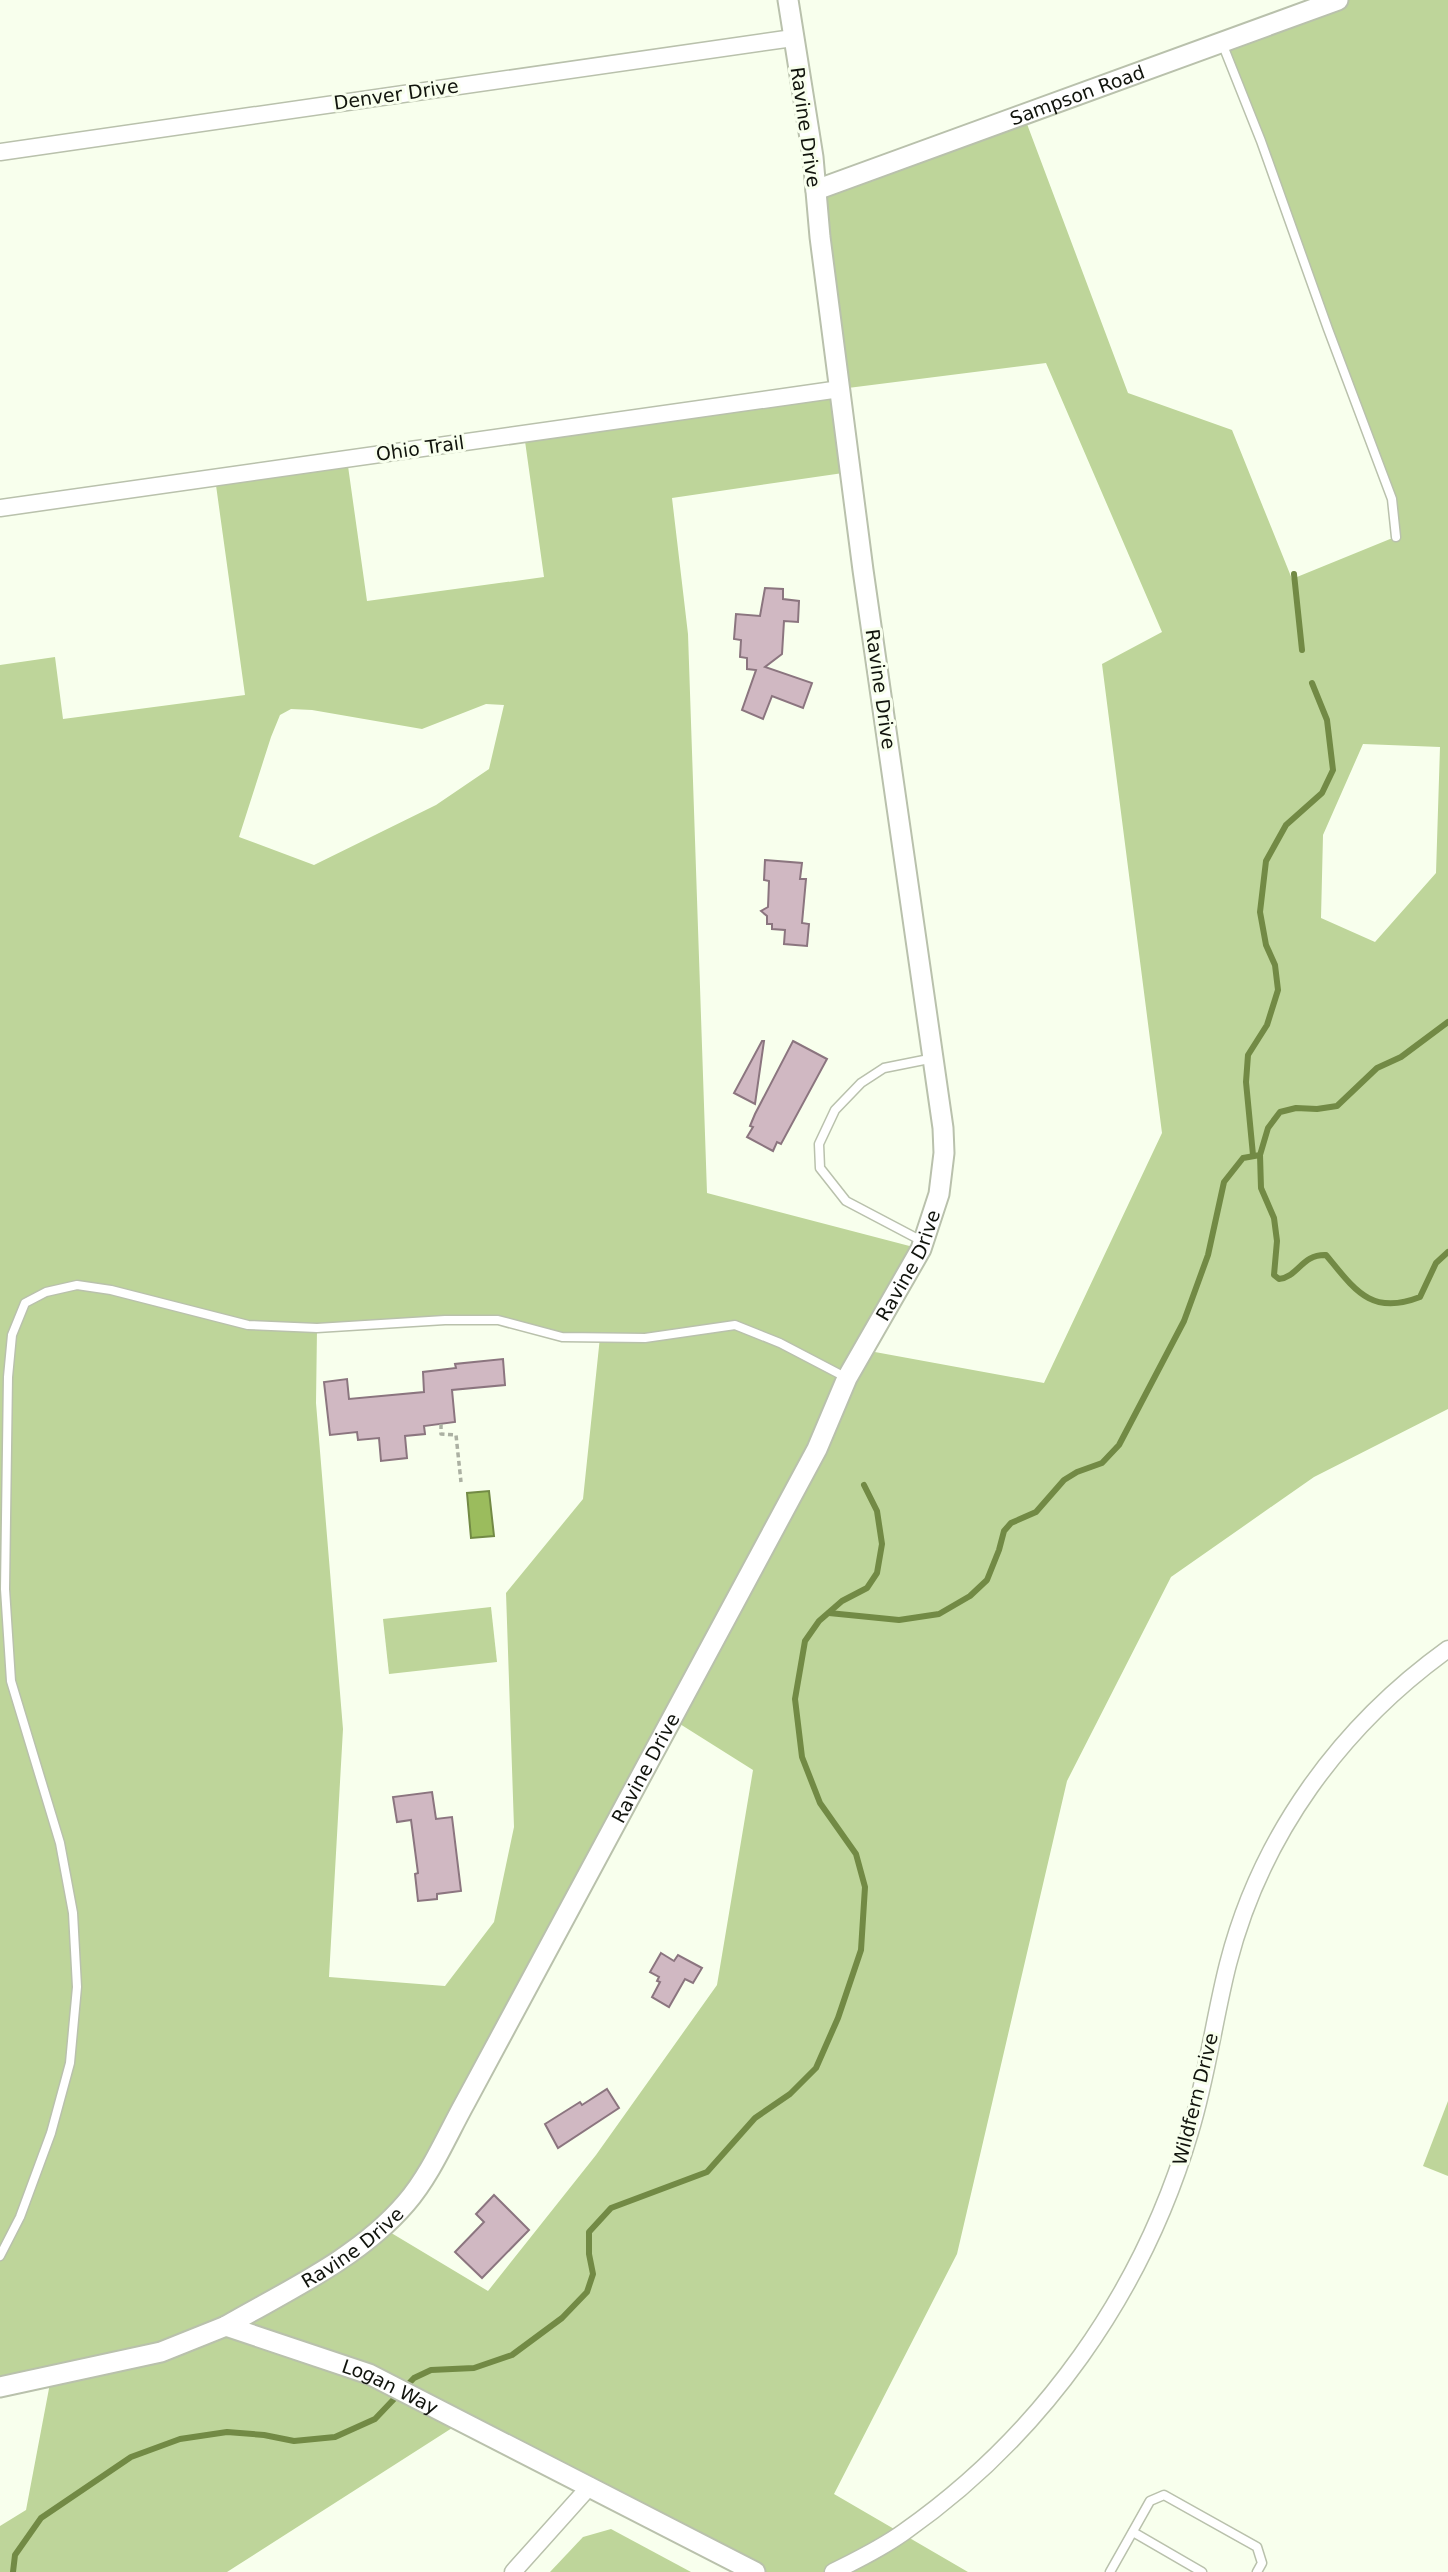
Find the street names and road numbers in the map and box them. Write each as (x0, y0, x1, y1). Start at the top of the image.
street label: Sampson Road (1007, 60, 1148, 129)
street label: Ravine Drive (787, 65, 825, 189)
street label: Denver Drive (332, 74, 460, 114)
street label: Ohio Trail (375, 431, 465, 465)
street label: Ravine Drive (862, 627, 900, 751)
street label: Ravine Drive (871, 1207, 944, 1325)
street label: Ravine Drive (607, 1709, 684, 1827)
street label: Wildfern Drive (1168, 2031, 1222, 2167)
street label: Ravine Drive (297, 2202, 408, 2292)
street label: Logan Way (339, 2355, 442, 2419)

